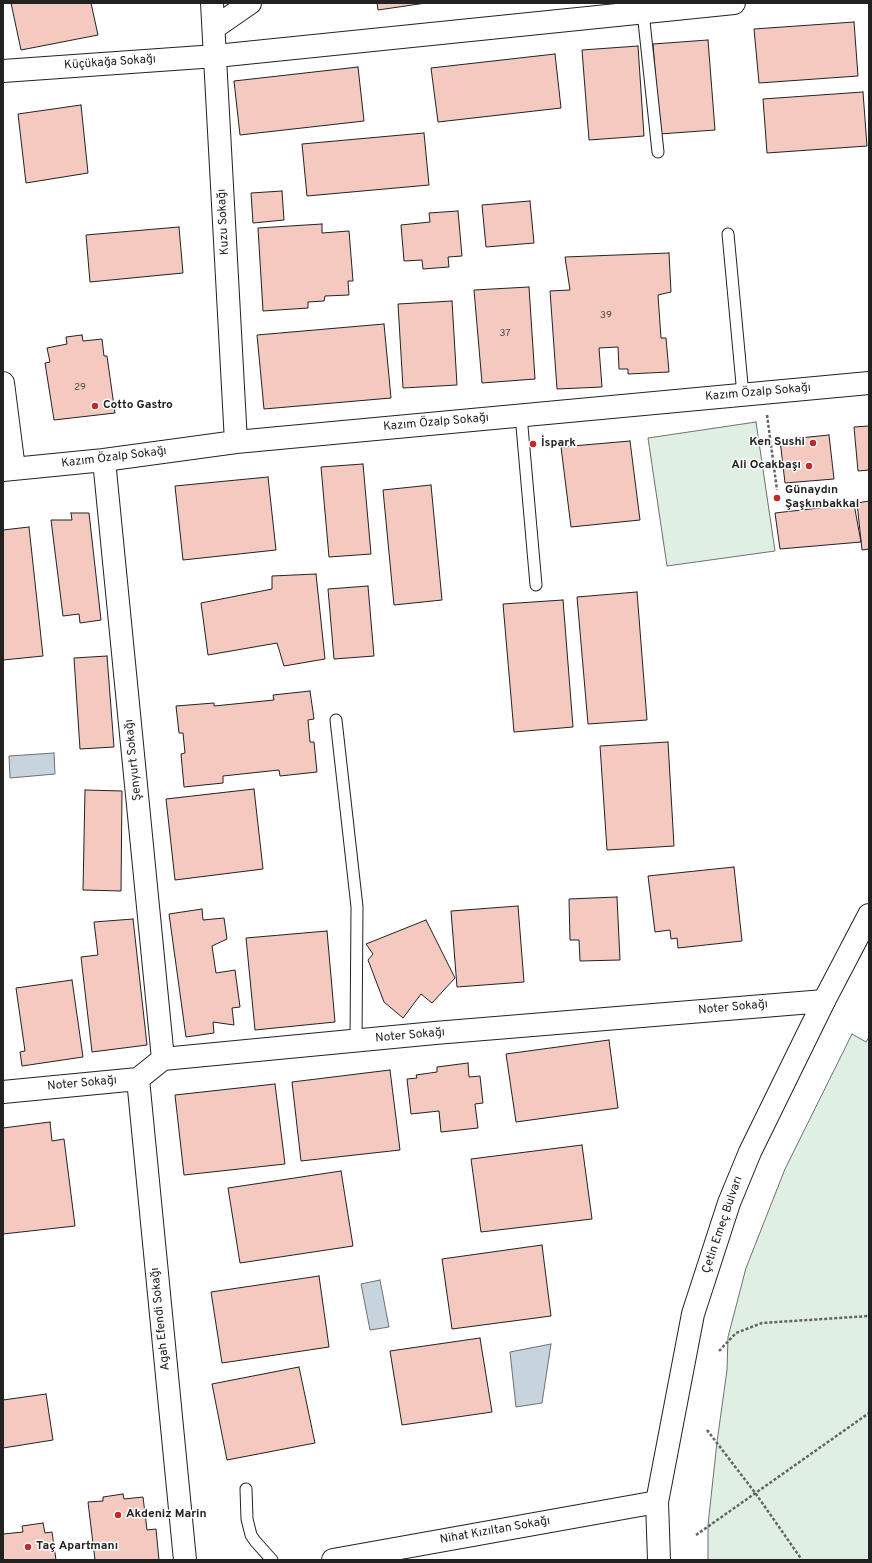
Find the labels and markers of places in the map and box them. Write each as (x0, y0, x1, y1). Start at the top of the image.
place label: Cotto Gastro (103, 399, 173, 413)
marker: Cotto Gastro (90, 401, 100, 411)
place label: Ken Sushi (749, 436, 805, 450)
place label: İspark (541, 437, 576, 451)
marker: Ken Sushi (808, 438, 818, 448)
marker: İspark (528, 439, 538, 449)
place label: Ali Ocakbaşı (731, 459, 801, 473)
marker: Ali Ocakbaşı (804, 461, 814, 471)
place label: Günaydın Şaşkınbakkal (785, 484, 859, 512)
marker: Günaydın Şaşkınbakkal (772, 493, 782, 503)
place label: Akdeniz Marin (126, 1508, 207, 1522)
marker: Akdeniz Marin (113, 1510, 123, 1520)
place label: Taç Apartmanı (36, 1540, 118, 1554)
marker: Taç Apartmanı (23, 1542, 33, 1552)

